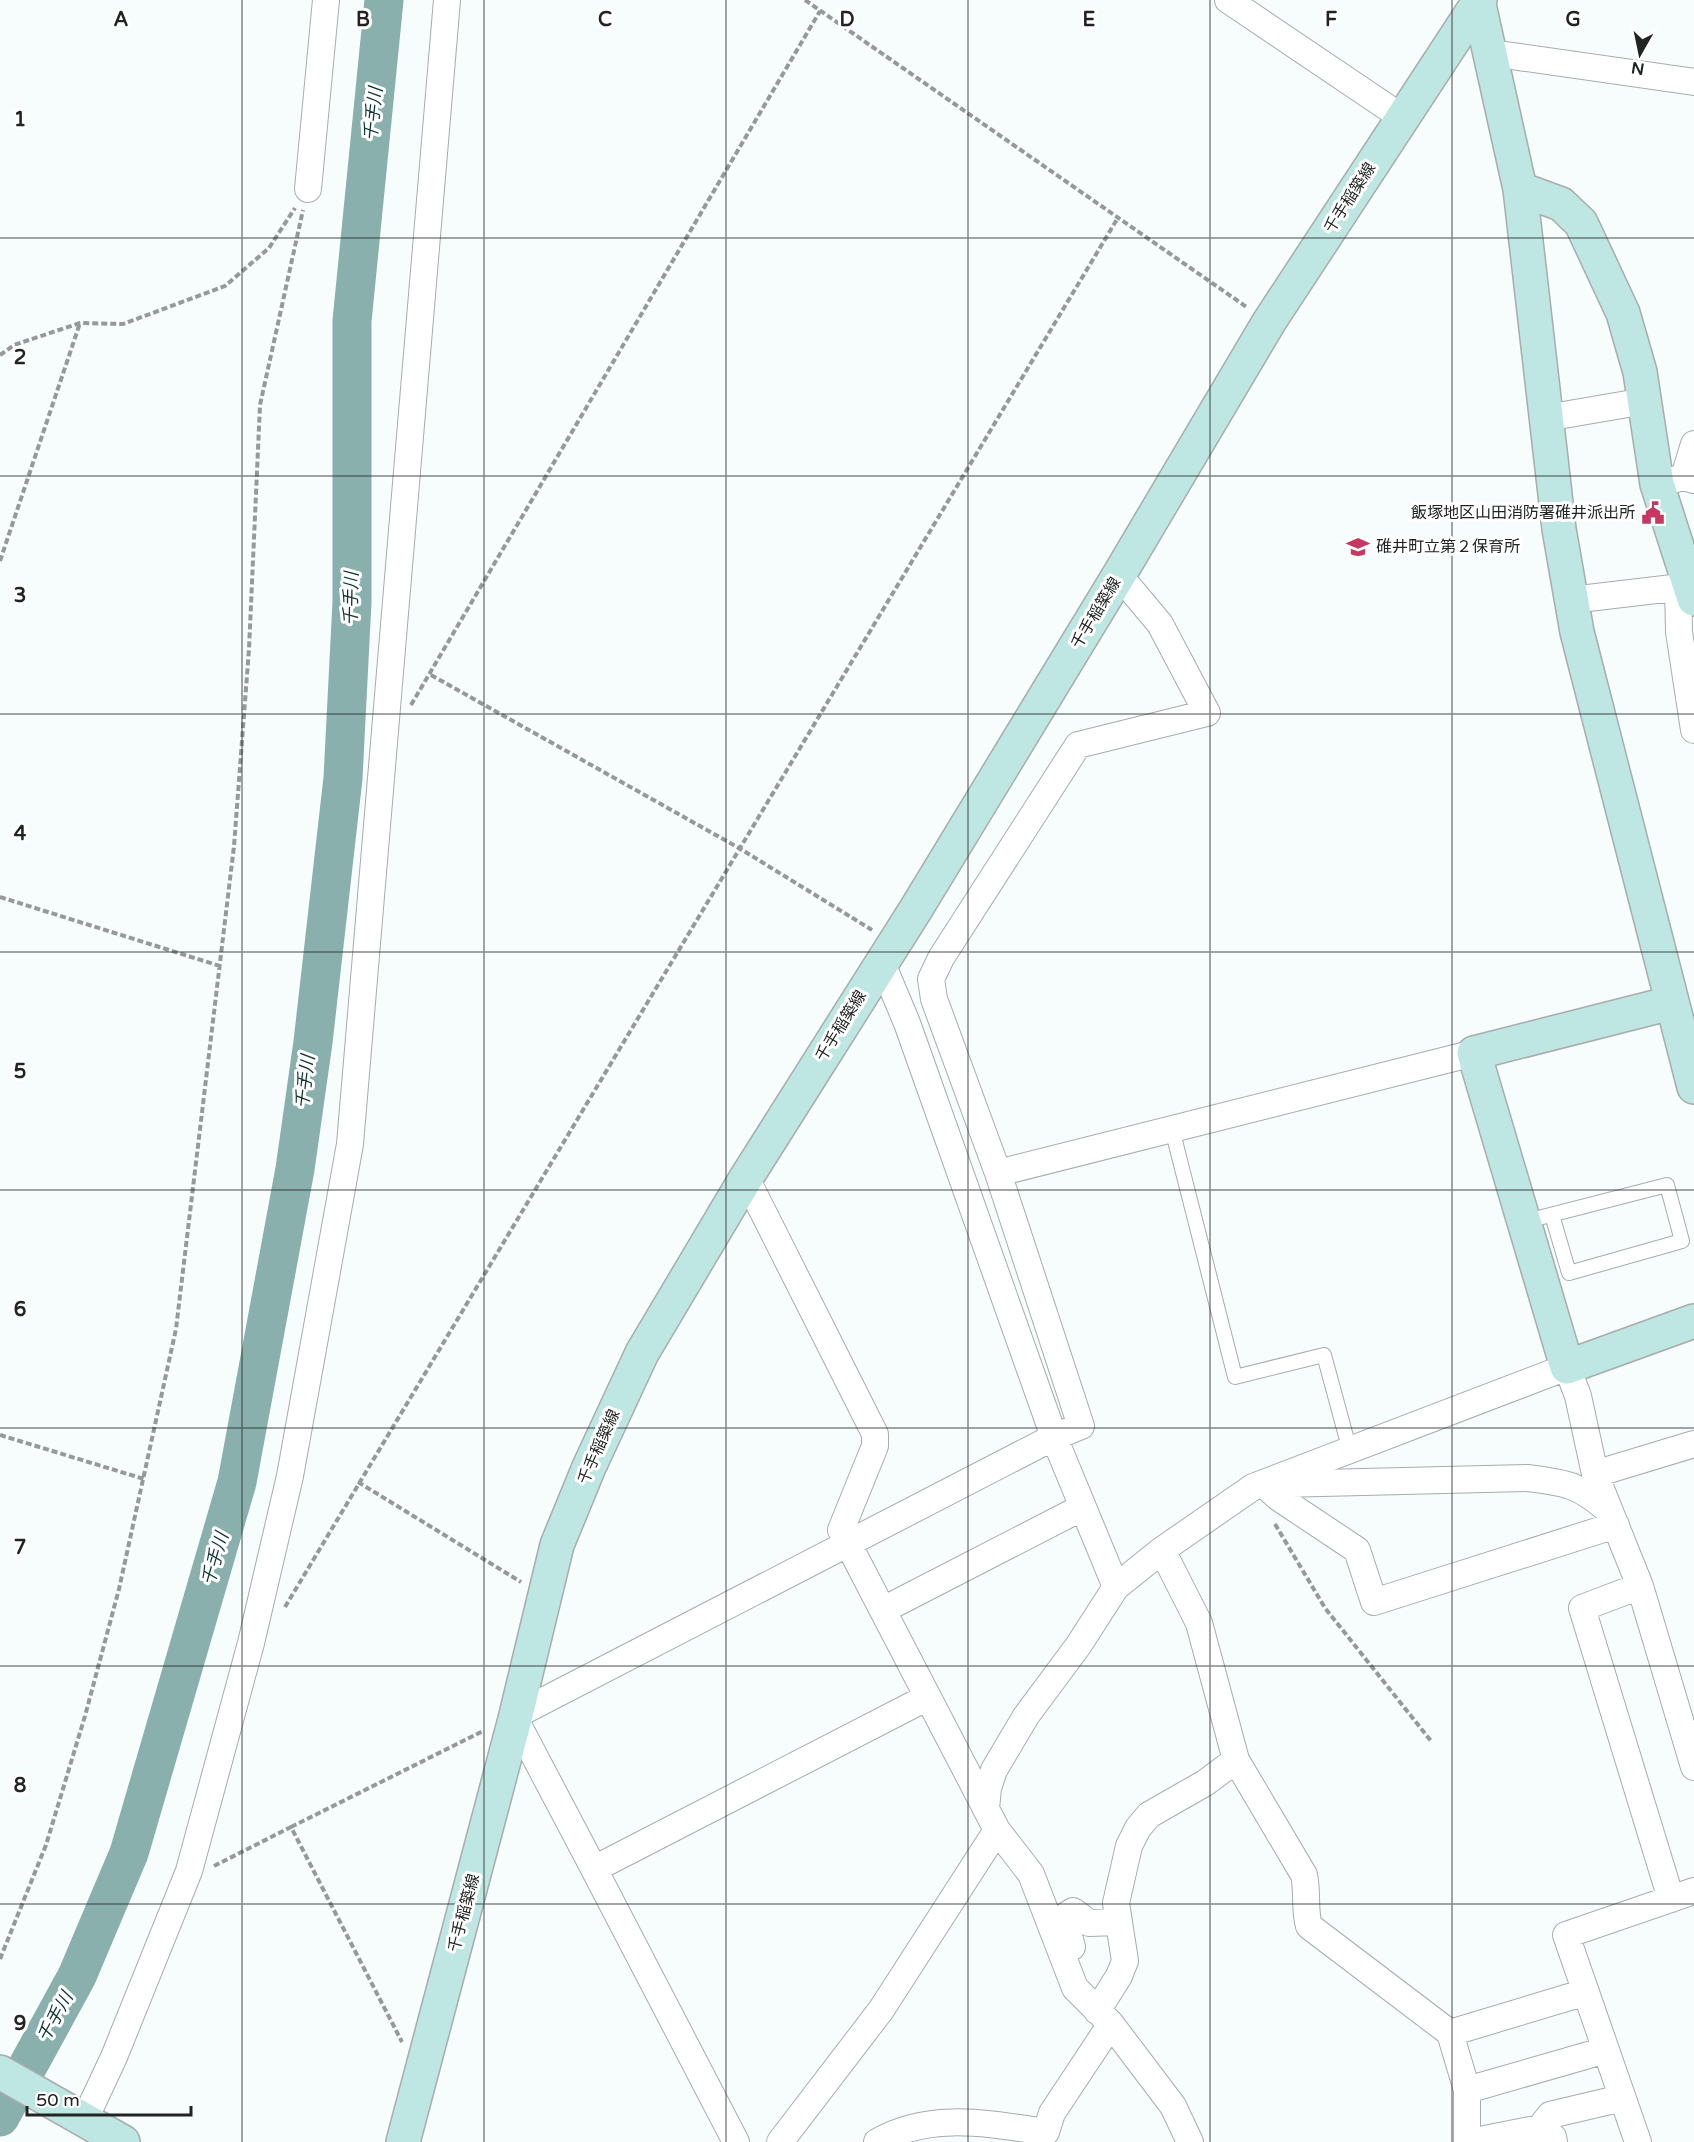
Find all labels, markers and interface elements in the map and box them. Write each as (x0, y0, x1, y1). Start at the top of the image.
text: A (114, 8, 129, 32)
text: B (356, 8, 370, 32)
text: C (598, 8, 612, 32)
text: D (839, 8, 855, 32)
text: E (1083, 8, 1096, 32)
text: F (1325, 8, 1337, 32)
text: G (1565, 8, 1581, 32)
north arrow (1610, 24, 1670, 84)
text: N (1630, 57, 1646, 79)
water label: 千手川 (359, 84, 387, 142)
text: 1 (14, 108, 26, 132)
street label: 千手稲築線 (1320, 159, 1380, 237)
text: 2 (14, 346, 26, 370)
public building icon: 飯塚地区山田消防署碓井派出所 (1640, 500, 1666, 526)
place label: 飯塚地区山田消防署碓井派出所 (1411, 503, 1635, 523)
school or university icon: 碓井町立第２保育所 (1345, 534, 1371, 560)
place label: 碓井町立第２保育所 (1376, 537, 1520, 557)
water label: 千手川 (340, 570, 363, 626)
street label: 千手稲築線 (1067, 574, 1125, 652)
text: 3 (14, 584, 26, 608)
text: 4 (14, 822, 27, 846)
street label: 千手稲築線 (811, 987, 871, 1065)
water label: 千手川 (291, 1052, 319, 1110)
text: 5 (14, 1060, 26, 1084)
text: 6 (14, 1298, 26, 1322)
street label: 千手稲築線 (574, 1406, 624, 1488)
water label: 千手川 (197, 1528, 234, 1588)
text: 7 (14, 1536, 26, 1560)
text: 8 (14, 1774, 26, 1798)
street label: 千手稲築線 (444, 1872, 484, 1954)
water label: 千手川 (32, 1986, 79, 2046)
text: 9 (14, 2012, 26, 2036)
scale bar (27, 2079, 190, 2117)
text: 50 m (36, 2089, 80, 2111)

